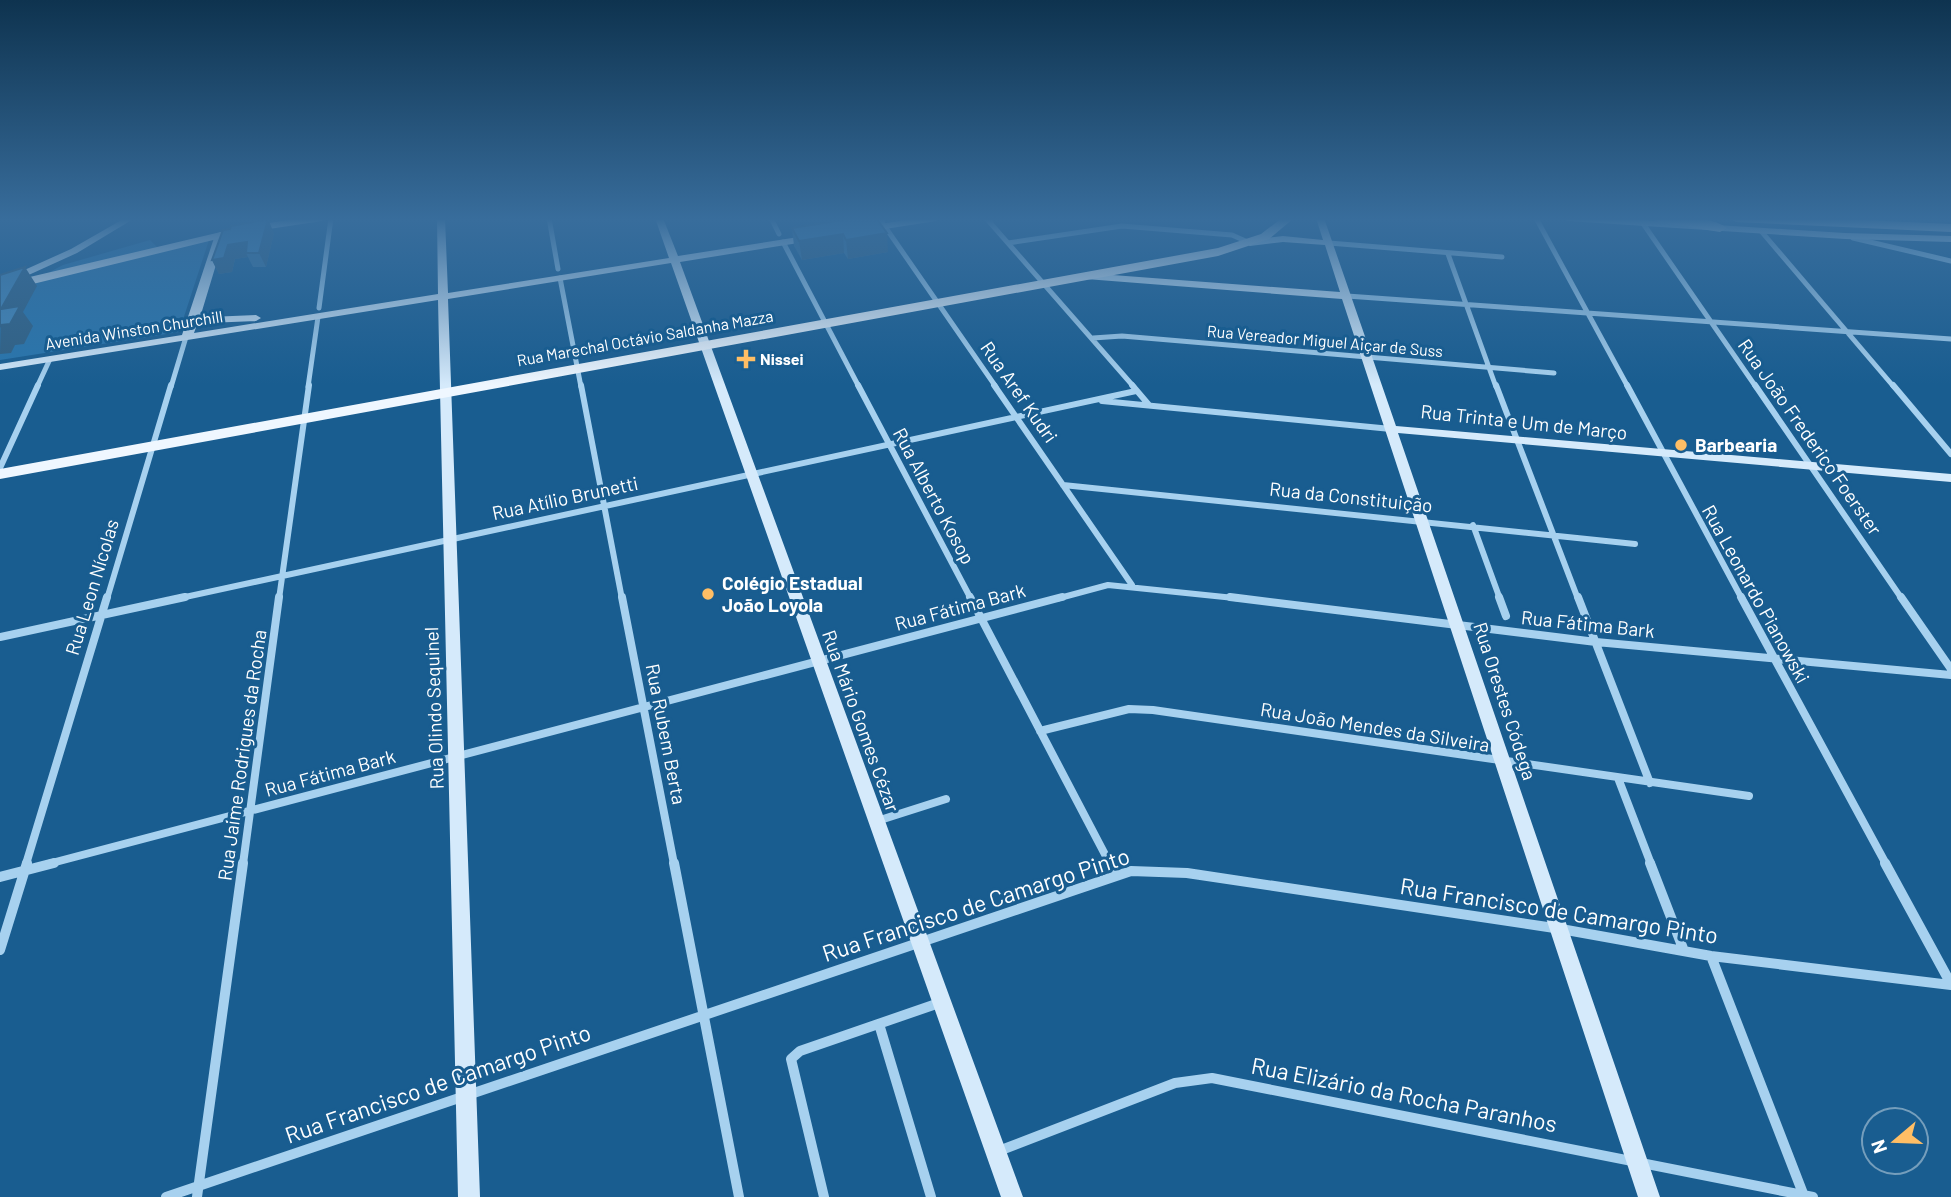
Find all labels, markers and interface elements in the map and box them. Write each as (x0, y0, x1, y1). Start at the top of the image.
street label: Avenida Winston Churchill (44, 306, 224, 353)
street label: Rua Marechal Octávio Saldanha Mazza (515, 306, 775, 369)
street label: Rua Vereador Miguel Aiçar de Suss (1206, 321, 1444, 360)
street label: Rua João Frederico Foerster (1734, 334, 1887, 539)
street label: Rua Aref Kudri (976, 337, 1063, 447)
place label: Nissei (760, 349, 804, 368)
marker: Nissei (738, 351, 754, 367)
street label: Rua Trinta e Um de Março (1419, 399, 1629, 444)
street label: Rua Alberto Kosop (889, 424, 980, 568)
place label: Barbearia (1695, 433, 1777, 456)
marker: Barbearia (1673, 437, 1689, 453)
street label: Rua Atílio Brunetti (490, 471, 640, 524)
street label: Rua da Constituição (1268, 476, 1434, 517)
street label: Rua Leonardo Pianowski (1698, 501, 1815, 687)
street label: Rua Leon Nícolas (60, 516, 123, 658)
place label: Colégio Estadual João Loyola (722, 571, 863, 616)
street label: Rua Fátima Bark (892, 578, 1028, 635)
marker: Colégio Estadual João Loyola (700, 586, 716, 602)
street label: Rua Fátima Bark (1520, 605, 1656, 642)
street label: Rua Orestes Códega (1469, 619, 1542, 783)
street label: Rua Olindo Sequinel (419, 626, 448, 790)
street label: Rua Mário Gomes Cézar (818, 627, 905, 815)
street label: Rua Jaime Rodrigues da Rocha (212, 628, 271, 882)
street label: Rua Rubem Berta (642, 662, 691, 806)
street label: Rua João Mendes da Silveira (1259, 697, 1491, 756)
street label: Rua Fátima Bark (262, 744, 398, 801)
street label: Rua Francisco de Camargo Pinto (818, 841, 1133, 967)
street label: Rua Francisco de Camargo Pinto (1398, 871, 1720, 949)
street label: Rua Francisco de Camargo Pinto (281, 1017, 594, 1149)
street label: Rua Elizário da Rocha Paranhos (1249, 1051, 1559, 1137)
north arrow (1860, 1106, 1930, 1176)
text: N (1866, 1137, 1891, 1156)

